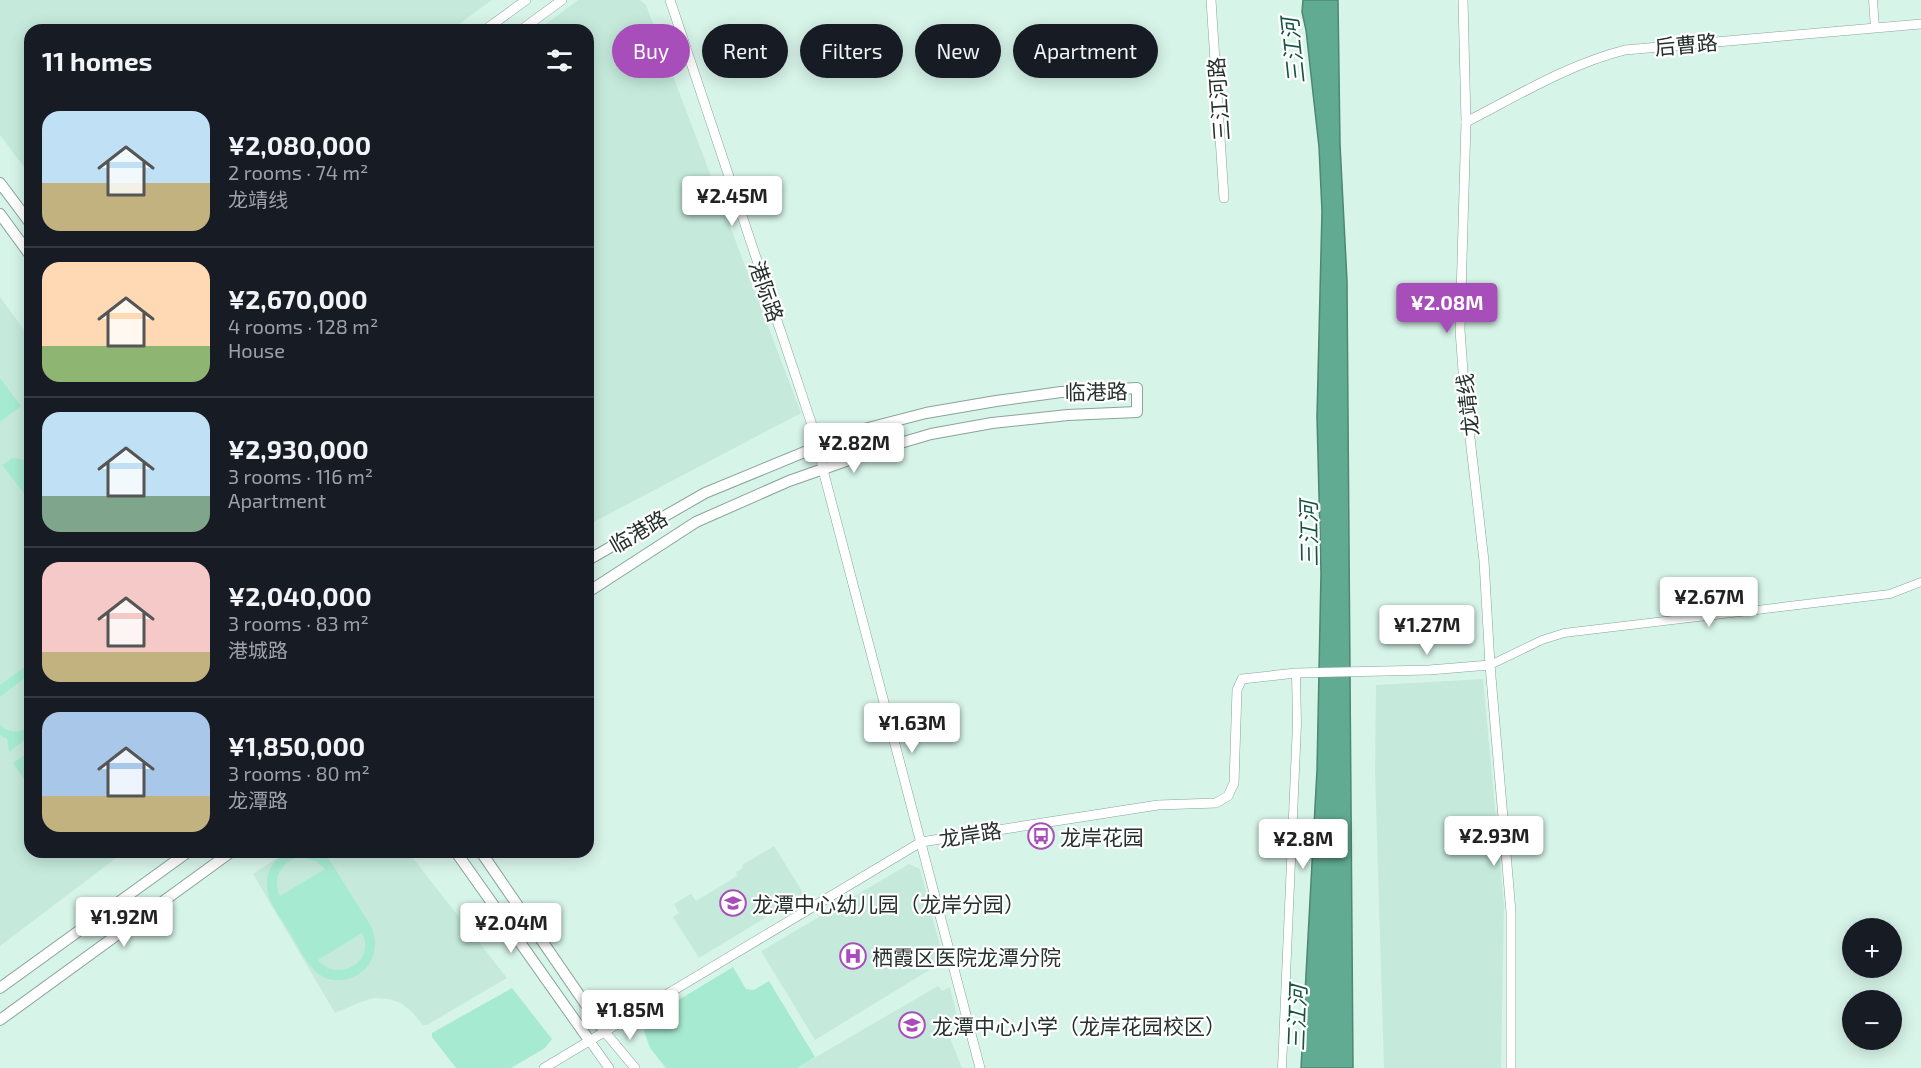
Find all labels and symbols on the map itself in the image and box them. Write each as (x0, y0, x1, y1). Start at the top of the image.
water label: 三江河 (1275, 13, 1308, 85)
street label: 后曹路 (1654, 29, 1718, 59)
street label: 三江河路 (1203, 56, 1233, 142)
pin: ¥2.45M (683, 176, 781, 227)
street label: 港际路 (745, 257, 789, 325)
pin: ¥2.08M (1398, 283, 1496, 334)
street label: 龙靖线 (1451, 372, 1483, 438)
street label: 临港路 (1064, 378, 1128, 404)
pin: ¥2.82M (805, 423, 903, 474)
water label: 三江河 (1294, 497, 1322, 567)
street label: 临港路 (604, 504, 672, 558)
pin: ¥2.67M (1660, 577, 1758, 628)
pin: ¥1.27M (1378, 605, 1476, 656)
pin: ¥1.63M (863, 703, 961, 754)
pin: ¥2.93M (1445, 816, 1543, 867)
street label: 龙岸路 (937, 817, 1003, 851)
pin: ¥2.8M (1261, 819, 1345, 870)
bus stop icon: 龙岸花园 (1026, 821, 1056, 851)
place label: 龙岸花园 (1060, 824, 1144, 849)
school or university icon: 龙潭中心幼儿园（龙岸分园） (718, 888, 748, 918)
place label: 龙潭中心幼儿园（龙岸分园） (752, 891, 1025, 916)
pin: ¥1.92M (75, 897, 173, 948)
pin: ¥2.04M (462, 903, 560, 954)
hospital icon: 栖霞区医院龙潭分院 (838, 941, 868, 971)
place label: 栖霞区医院龙潭分院 (872, 944, 1061, 969)
water label: 三江河 (1282, 981, 1310, 1051)
pin: ¥1.85M (581, 990, 679, 1041)
school or university icon: 龙潭中心小学（龙岸花园校区） (897, 1010, 927, 1040)
place label: 龙潭中心小学（龙岸花园校区） (932, 1013, 1226, 1038)

